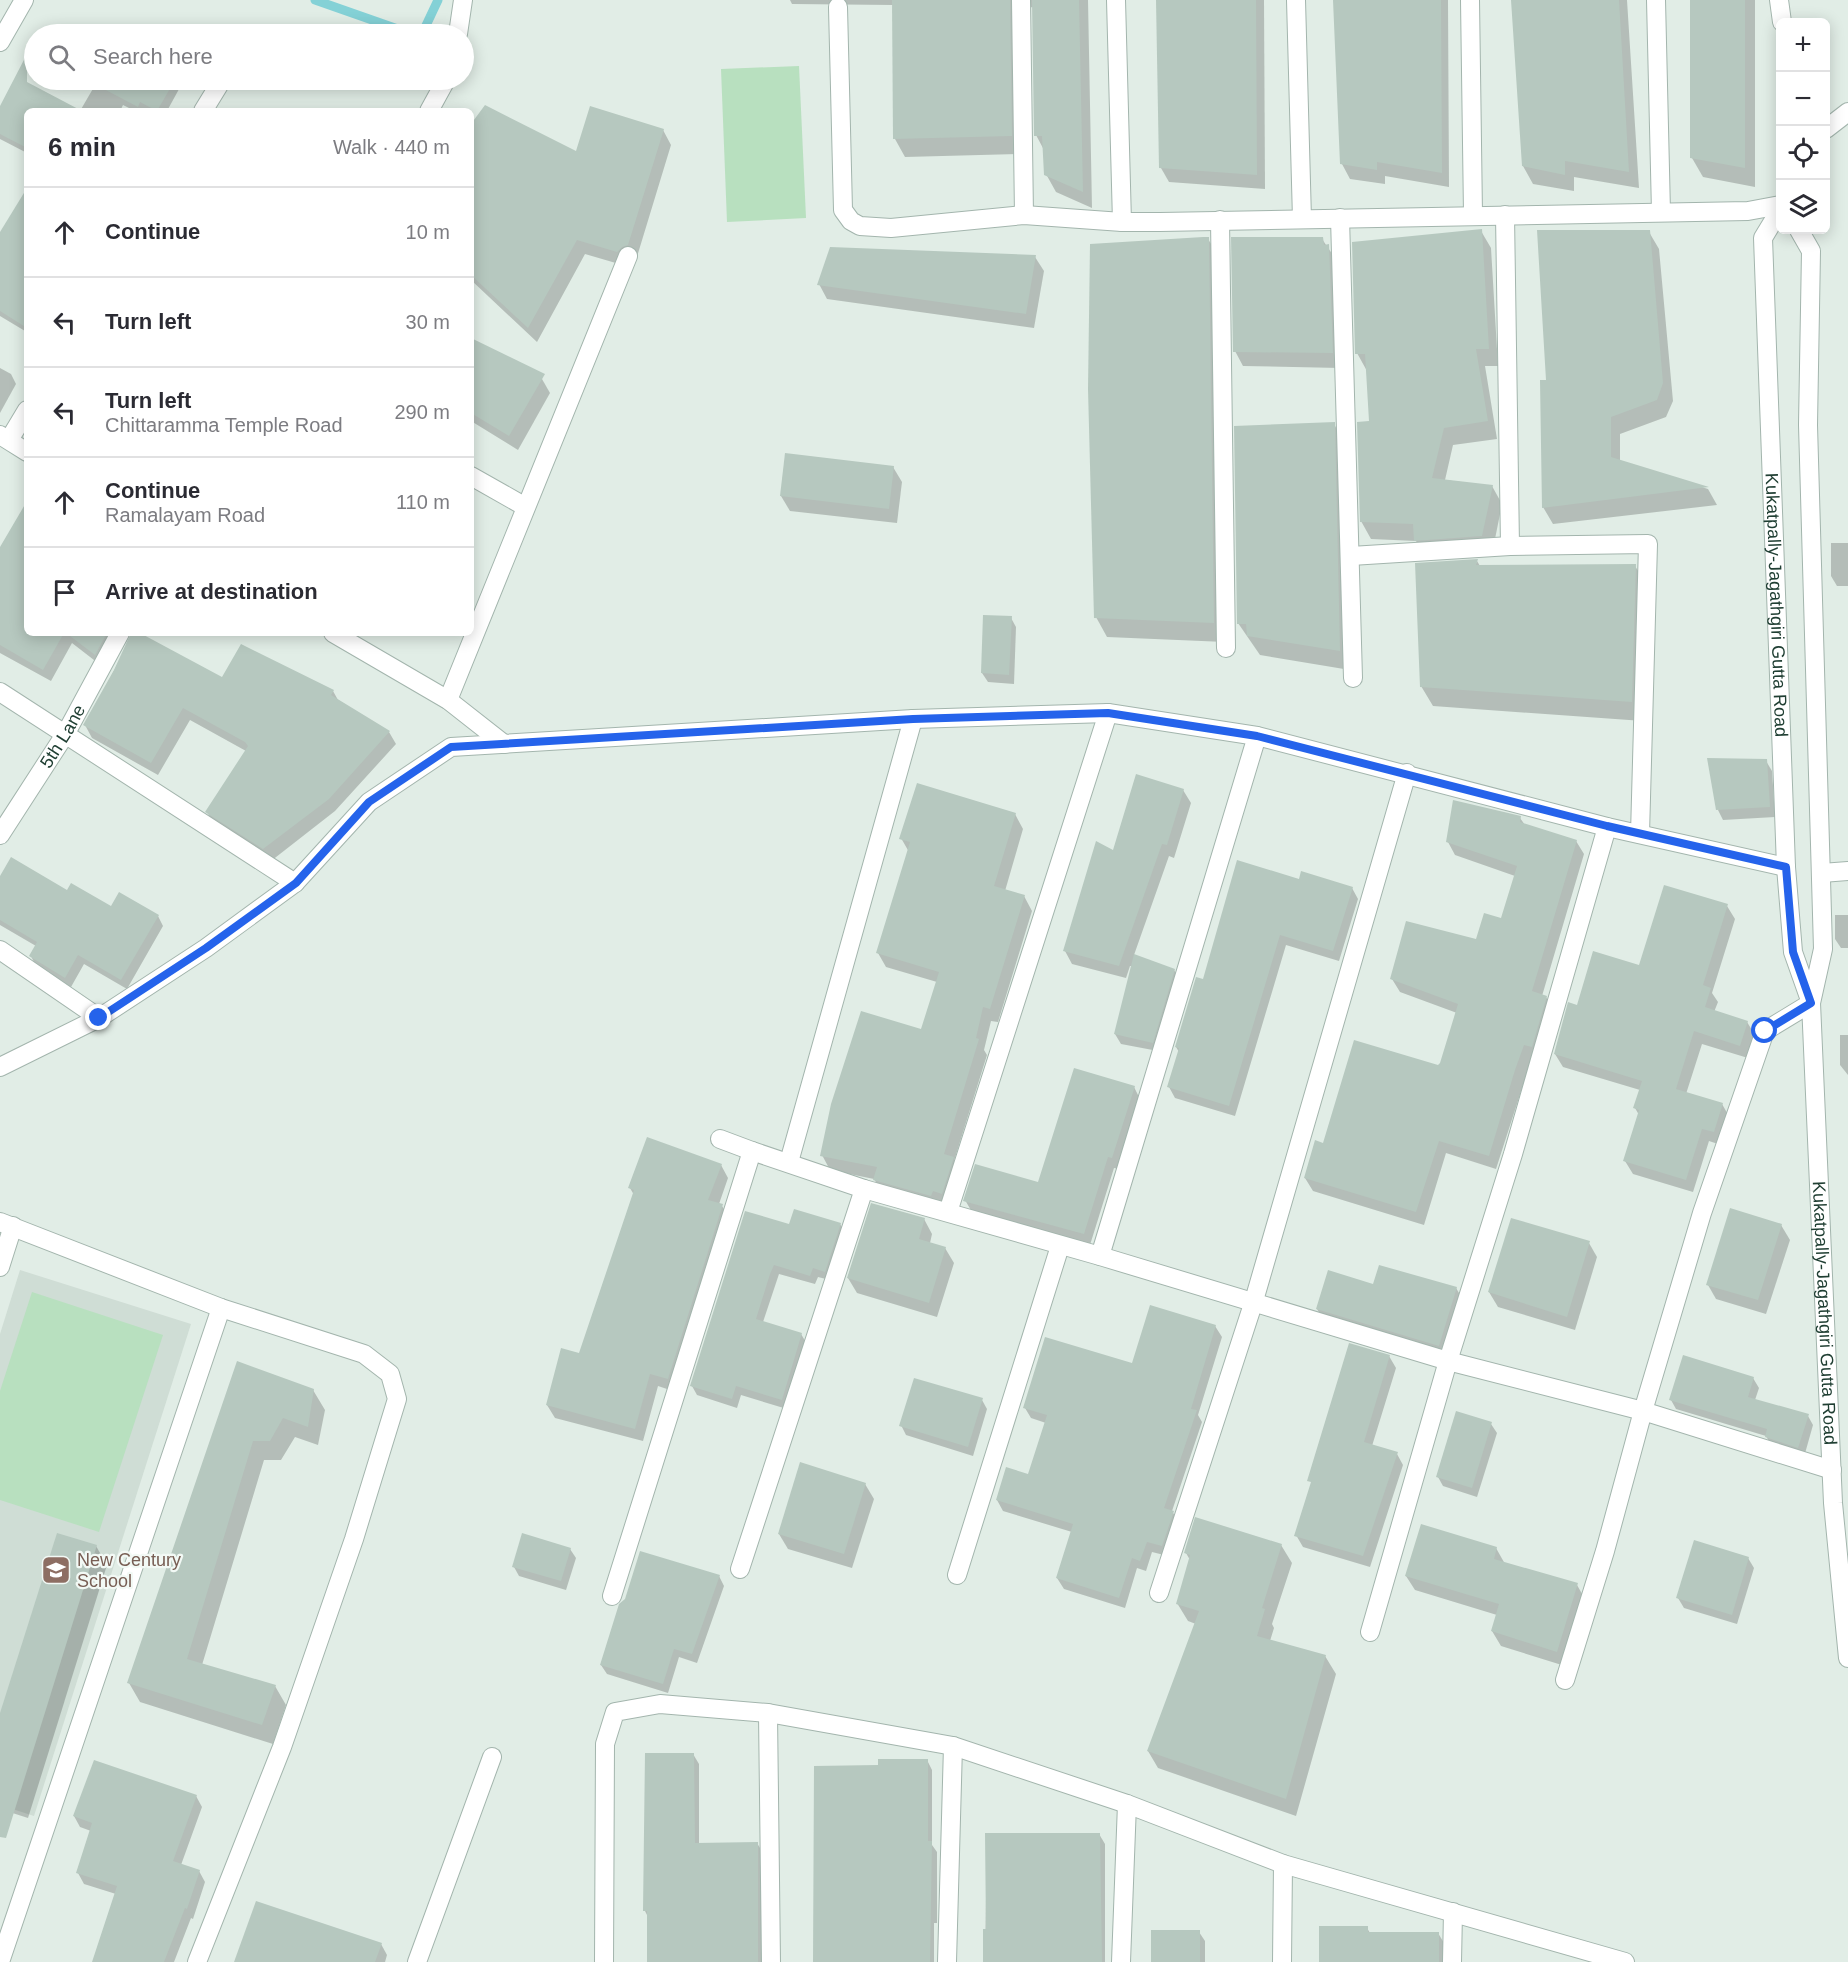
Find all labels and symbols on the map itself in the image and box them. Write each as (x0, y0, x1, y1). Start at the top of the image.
street label: Kukatpally-Jagathgiri Gutta Road (1762, 473, 1791, 737)
street label: 5th Lane (36, 701, 89, 772)
route end (85, 1004, 111, 1030)
route start (1751, 1017, 1777, 1043)
street label: Kukatpally-Jagathgiri Gutta Road (1809, 1180, 1840, 1445)
place label: New Century School (77, 1550, 181, 1591)
school or university icon: New Century School (40, 1554, 72, 1586)

